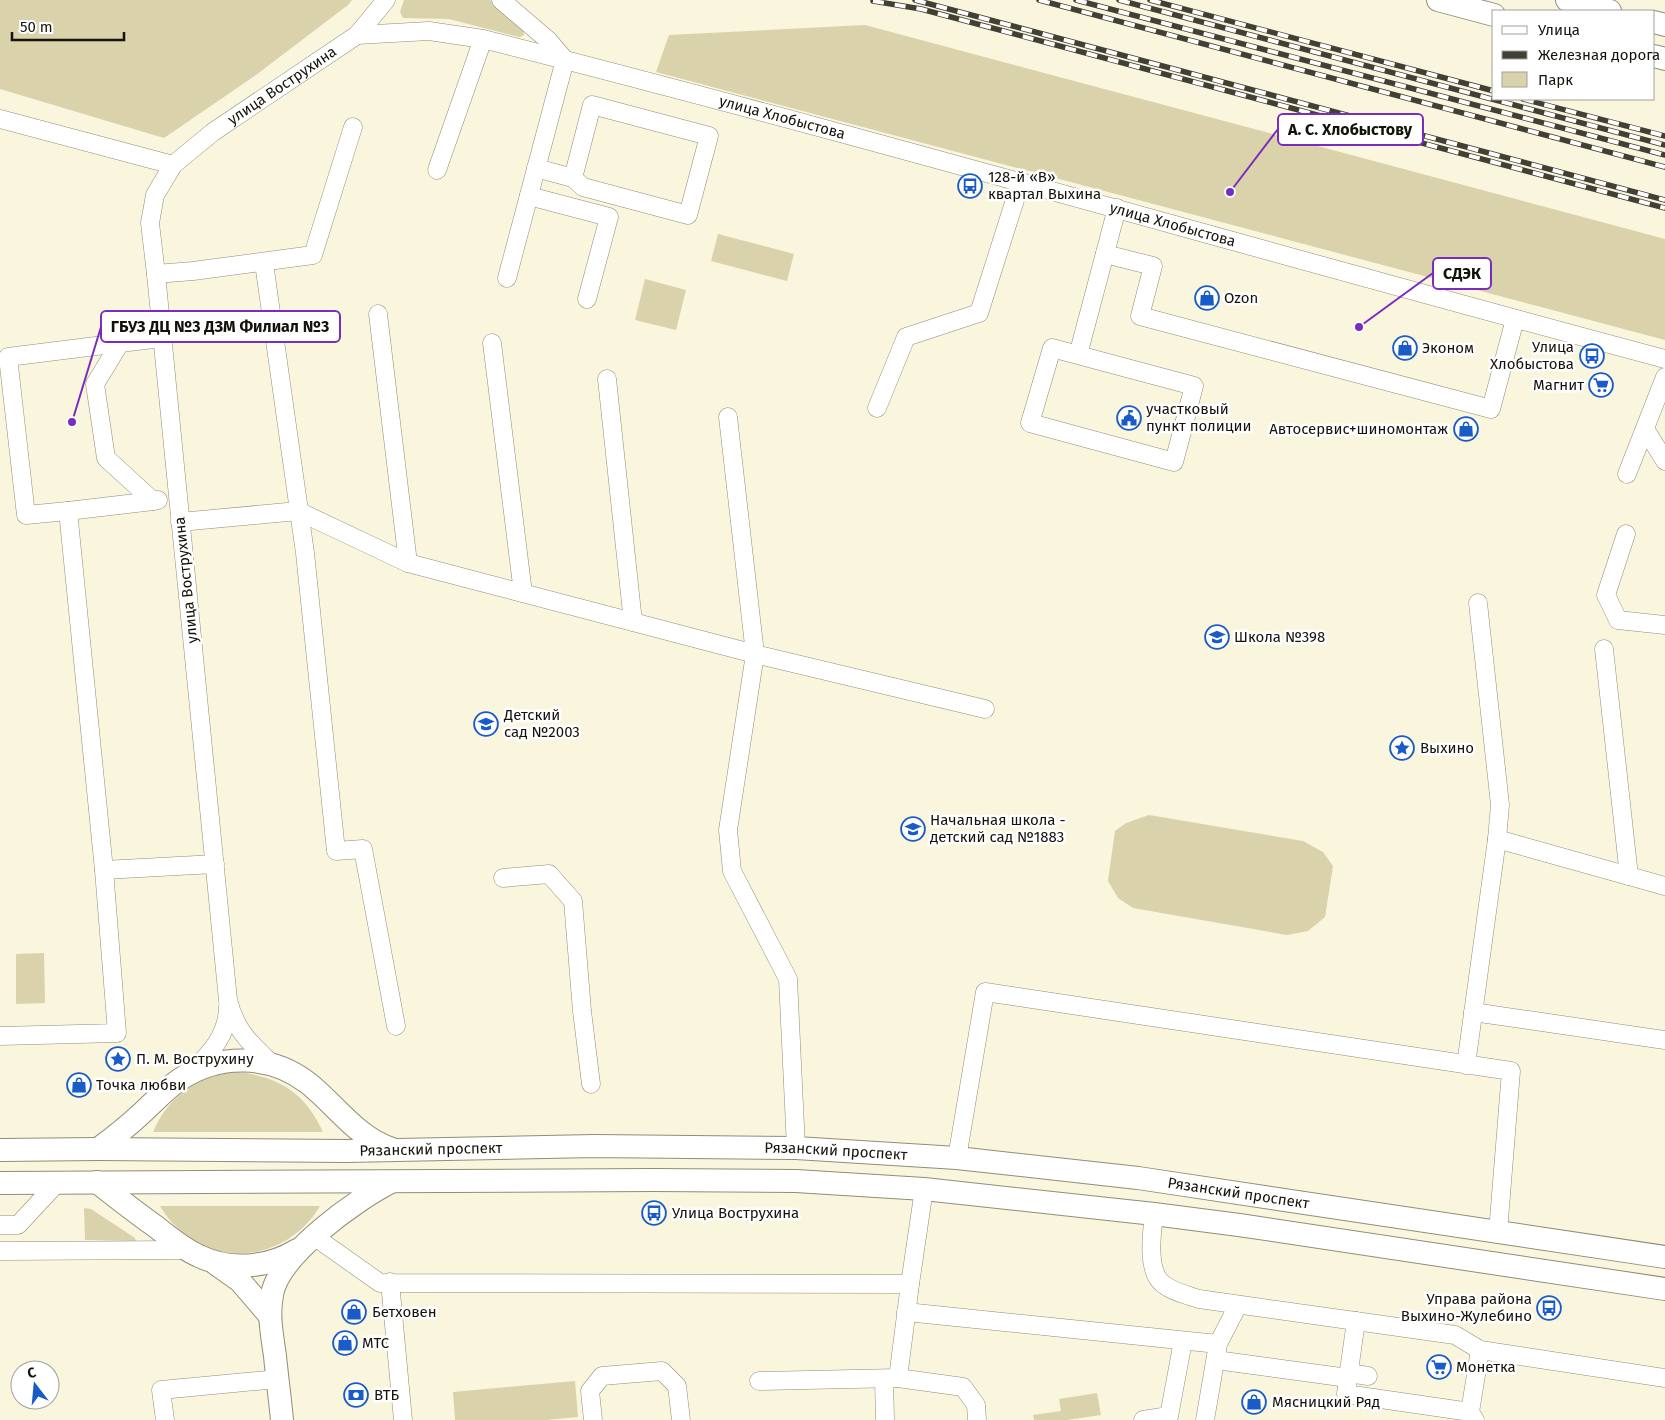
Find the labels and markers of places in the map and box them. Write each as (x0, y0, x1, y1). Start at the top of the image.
callout: А. С. Хлобыстову (1278, 114, 1423, 145)
place label: 128-й «В» квартал Выхина (988, 168, 1101, 203)
bus stop icon: 128-й «В» квартал Выхина (957, 173, 983, 199)
callout: СДЭК (1433, 258, 1491, 289)
shop icon: Ozon (1194, 285, 1220, 311)
place label: Ozon (1224, 289, 1258, 307)
callout: ГБУЗ ДЦ №3 ДЗМ Филиал №3 (101, 311, 340, 342)
shop icon: Эконом (1392, 335, 1418, 361)
place label: Улица Хлобыстова (1490, 338, 1574, 373)
place label: Эконом (1422, 339, 1474, 357)
bus stop icon: Улица Хлобыстова (1579, 343, 1605, 369)
supermarket icon: Магнит (1588, 372, 1614, 398)
place label: Магнит (1533, 376, 1584, 394)
place label: участковый пункт полиции (1146, 400, 1252, 435)
public building icon: участковый пункт полиции (1116, 405, 1142, 431)
shop icon: Автосервис+шиномонтаж (1453, 416, 1479, 442)
place label: Автосервис+шиномонтаж (1269, 420, 1448, 438)
school or university icon: Школа №398 (1204, 624, 1230, 650)
place label: Школа №398 (1234, 628, 1325, 646)
place label: Детский сад №2003 (503, 706, 580, 741)
school or university icon: Детский сад №2003 (473, 711, 499, 737)
place icon: Выхино (1389, 735, 1415, 761)
place label: Выхино (1420, 739, 1474, 757)
place label: Начальная школа - детский сад №1883 (930, 811, 1066, 846)
school or university icon: Начальная школа - детский сад №1883 (900, 816, 926, 842)
place icon: П. М. Вострухину (105, 1046, 131, 1072)
place label: П. М. Вострухину (136, 1050, 254, 1068)
shop icon: Точка любви (66, 1072, 92, 1098)
place label: Точка любви (96, 1076, 186, 1094)
bus stop icon: Улица Вострухина (641, 1200, 667, 1226)
place label: Улица Вострухина (672, 1204, 799, 1222)
place label: Управа района Выхино-Жулебино (1401, 1290, 1532, 1325)
bus stop icon: Управа района Выхино-Жулебино (1536, 1295, 1562, 1321)
shop icon: Бетховен (341, 1299, 367, 1325)
place label: Бетховен (372, 1303, 437, 1321)
shop icon: МТС (332, 1330, 358, 1356)
place label: МТС (362, 1334, 390, 1352)
supermarket icon: Монетка (1426, 1354, 1452, 1380)
place label: Монетка (1456, 1358, 1516, 1376)
bank icon: ВТБ (343, 1382, 369, 1408)
place label: ВТБ (374, 1386, 400, 1404)
shop icon: Мясницкий Ряд (1241, 1389, 1267, 1415)
place label: Мясницкий Ряд (1272, 1393, 1380, 1411)

